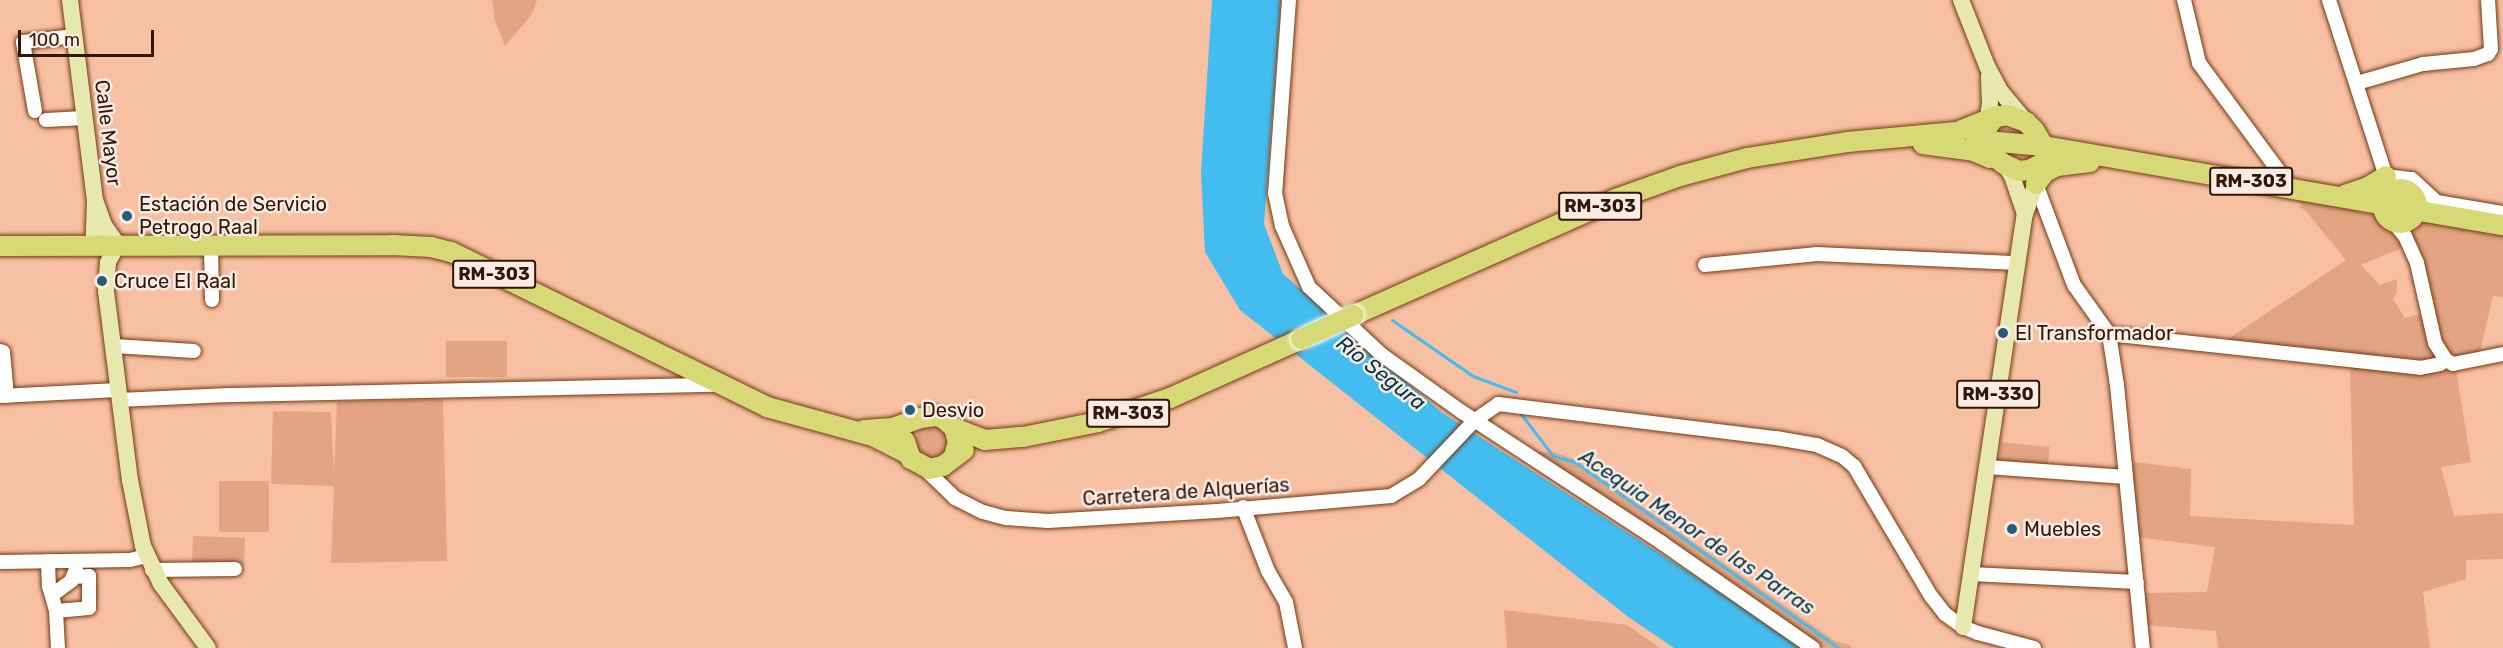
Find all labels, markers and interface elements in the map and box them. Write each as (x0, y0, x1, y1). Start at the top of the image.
scale bar (21, 18, 158, 56)
text: 100 m (29, 29, 80, 51)
street label: Calle Mayor (90, 79, 126, 187)
road number: RM-303 (2209, 166, 2293, 196)
road number: RM-303 (1558, 191, 1642, 221)
place label: Estación de Servicio Petrogo Raal (139, 192, 327, 239)
marker: Estación de Servicio Petrogo Raal (120, 209, 134, 223)
road number: RM-303 (452, 259, 536, 289)
place label: Cruce El Raal (114, 269, 236, 293)
marker: Cruce El Raal (95, 274, 109, 288)
place label: El Transformador (2015, 321, 2174, 345)
marker: El Transformador (1996, 326, 2010, 340)
water label: Río Segura (1331, 330, 1431, 416)
road number: RM-330 (1956, 379, 2040, 409)
place label: Desvio (922, 398, 984, 422)
road number: RM-303 (1086, 398, 1170, 428)
marker: Desvio (903, 403, 917, 417)
water label: Acequia Menor de las Parras (1574, 443, 1820, 621)
street label: Carretera de Alquerías (1081, 473, 1291, 511)
place label: Muebles (2024, 517, 2101, 541)
marker: Muebles (2005, 522, 2019, 536)

